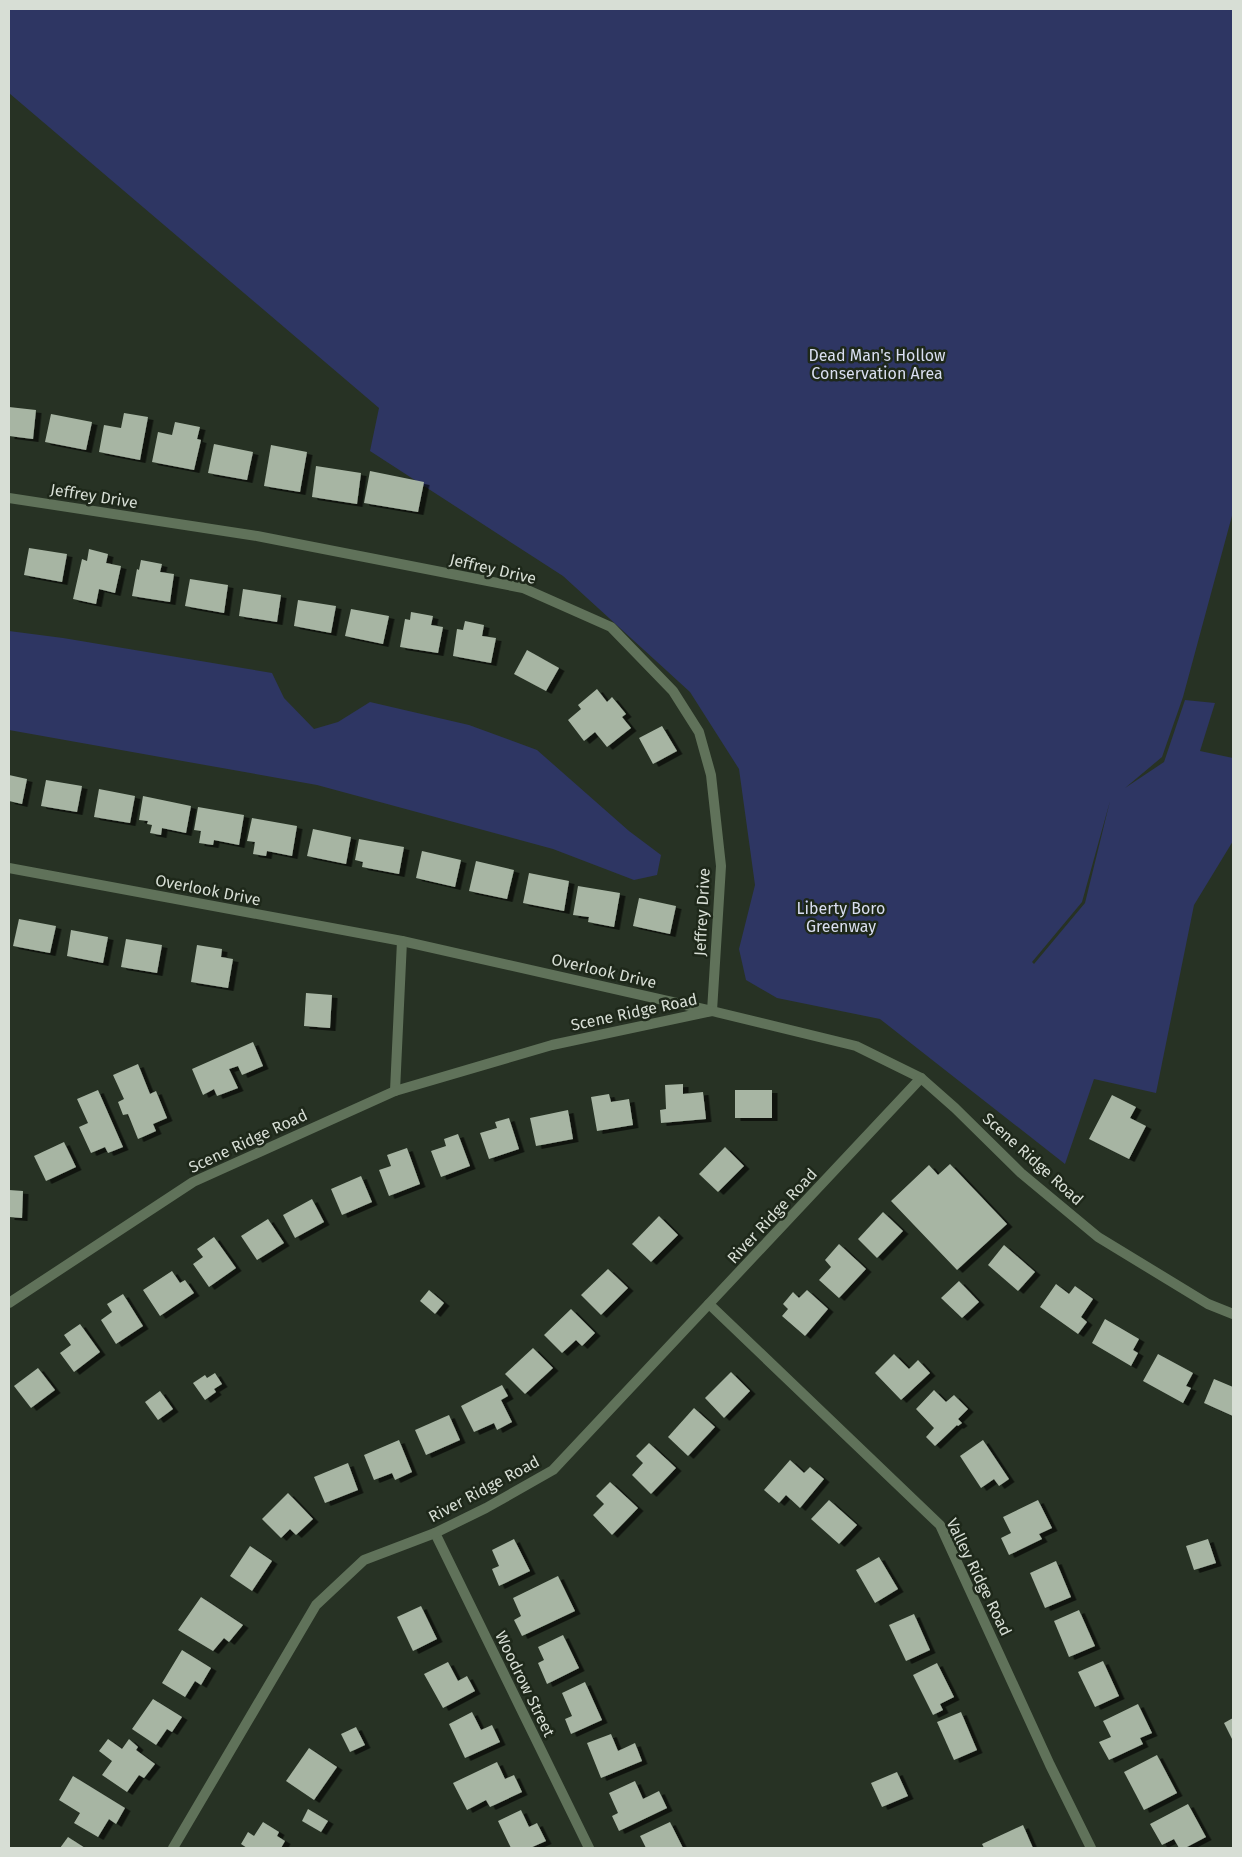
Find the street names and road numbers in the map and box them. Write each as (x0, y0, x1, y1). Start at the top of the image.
street label: Jeffrey Drive (49, 480, 139, 512)
street label: Jeffrey Drive (448, 550, 538, 588)
street label: Jeffrey Drive (690, 867, 714, 957)
street label: Overlook Drive (154, 870, 262, 910)
street label: Overlook Drive (550, 950, 658, 992)
street label: Scene Ridge Road (569, 989, 699, 1035)
street label: Scene Ridge Road (186, 1105, 310, 1177)
street label: Scene Ridge Road (979, 1109, 1087, 1209)
street label: River Ridge Road (723, 1165, 821, 1267)
street label: River Ridge Road (425, 1452, 543, 1526)
street label: Valley Ridge Road (942, 1515, 1016, 1639)
street label: Woodrow Street (491, 1628, 559, 1740)

